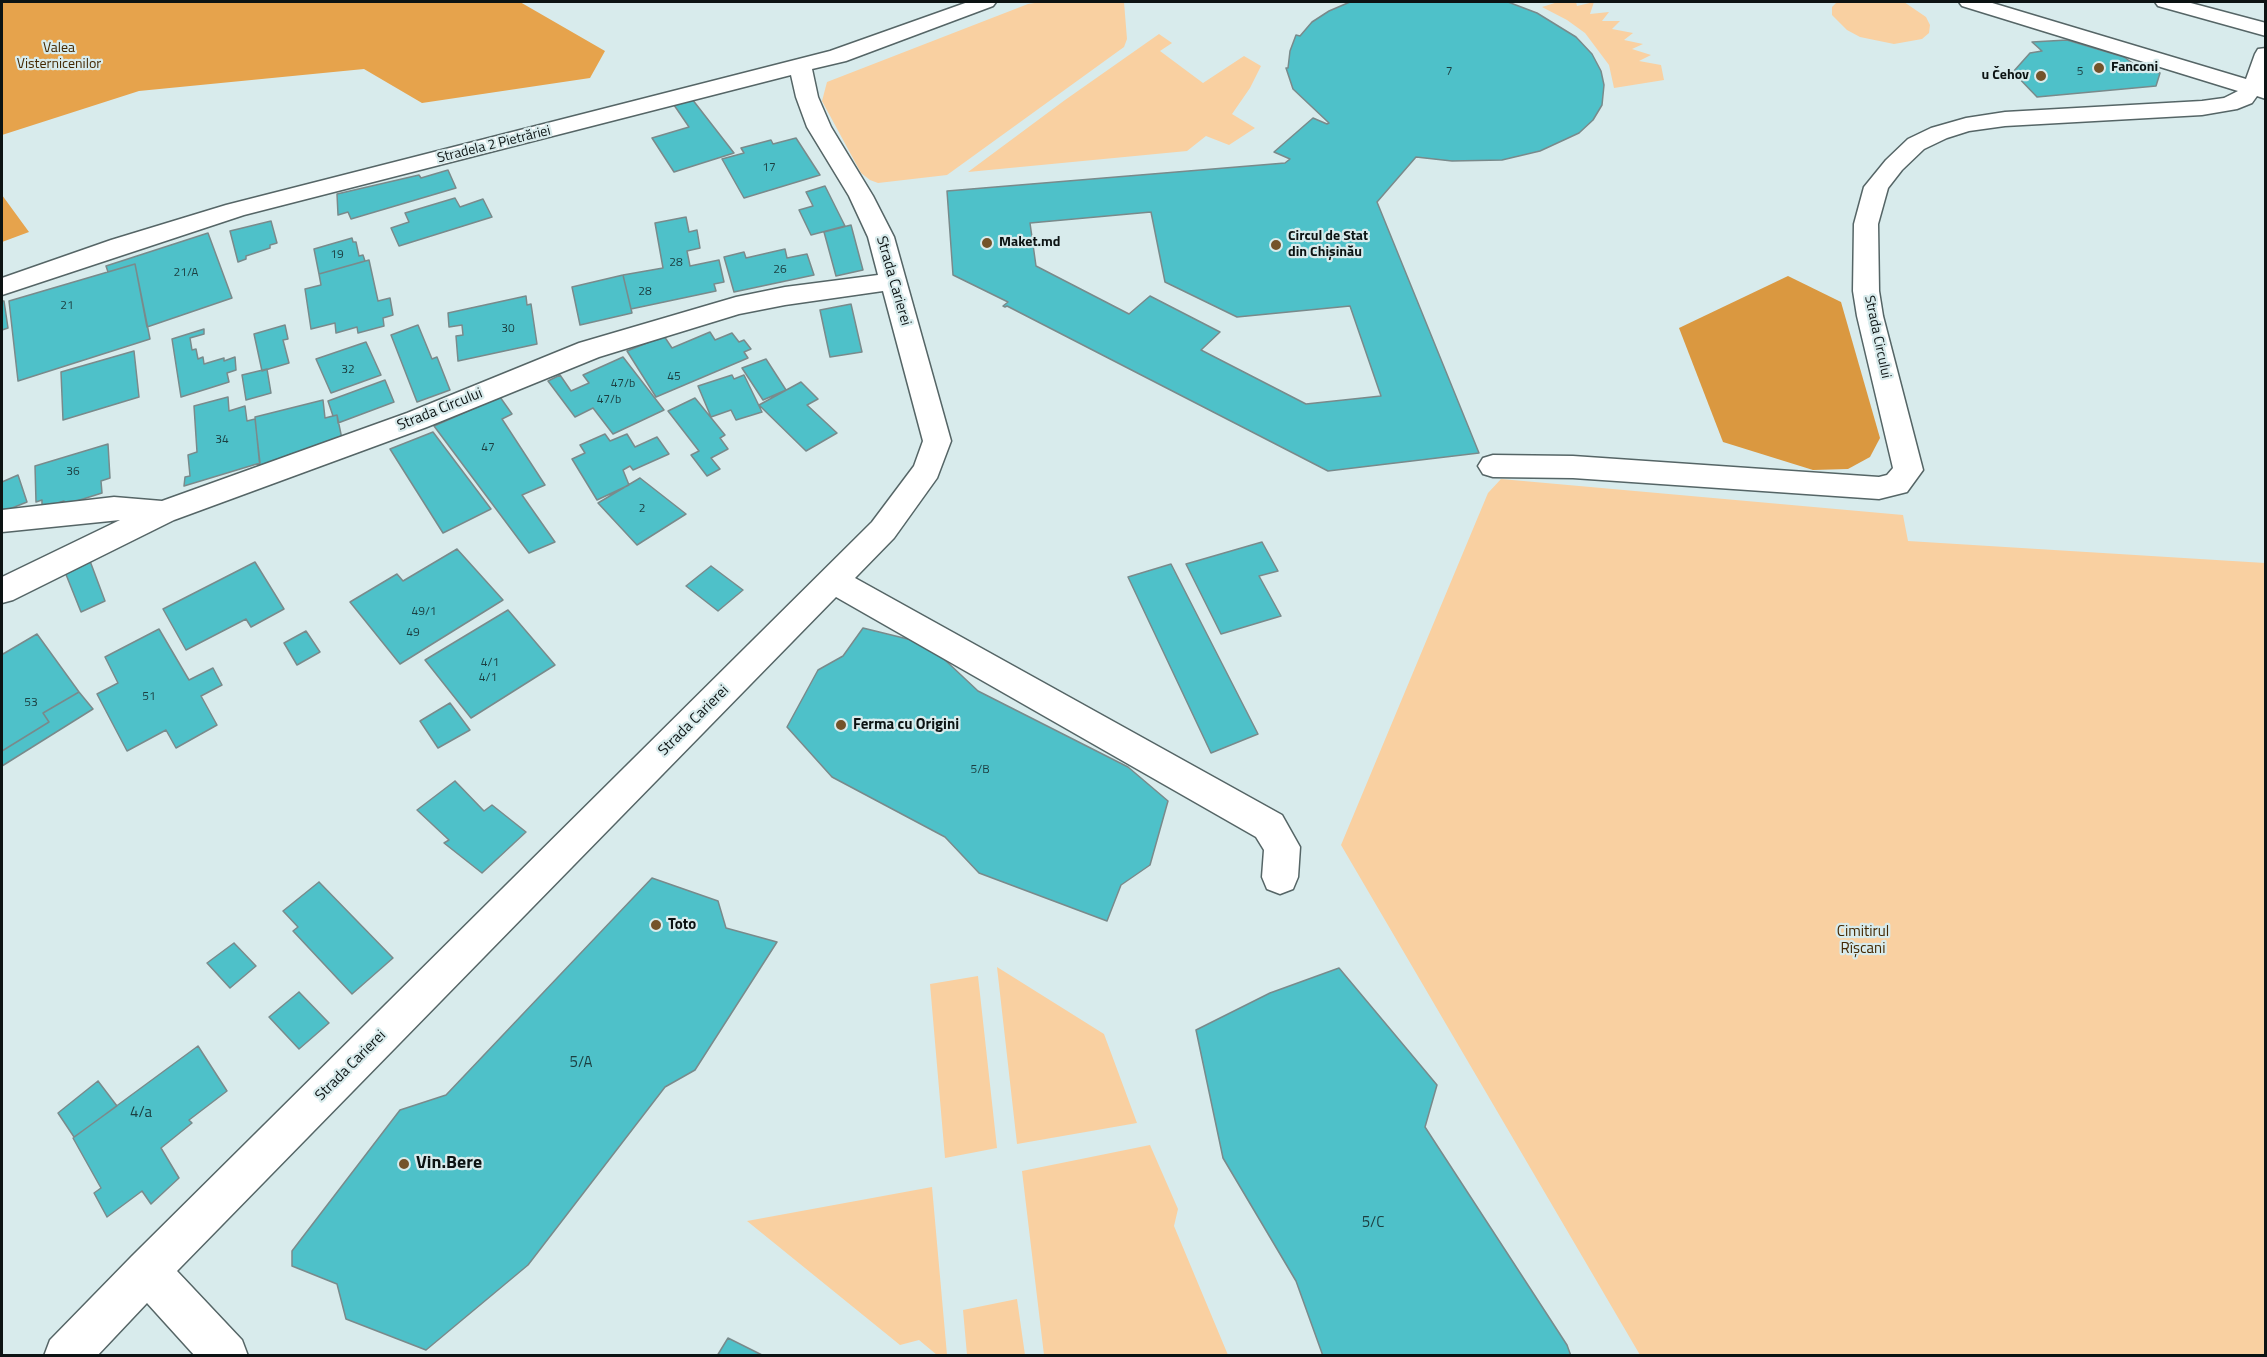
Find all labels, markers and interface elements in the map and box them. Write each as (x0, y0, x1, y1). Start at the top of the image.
park label: Valea Visternicenilor (17, 41, 101, 74)
place label: Fanconi (2111, 60, 2158, 76)
marker: Fanconi (2092, 61, 2106, 75)
house number: 7 (1446, 65, 1452, 79)
house number: 5 (2077, 65, 2083, 79)
place label: u Čehov (1981, 68, 2029, 84)
marker: u Čehov (2034, 69, 2048, 83)
street label: Stradela 2 Pietrăriei (436, 123, 552, 167)
house number: 17 (762, 161, 776, 175)
place label: Circul de Stat din Chișinău (1288, 229, 1368, 262)
street label: Strada Carierei (872, 234, 914, 328)
place label: Maket.md (999, 235, 1061, 251)
marker: Maket.md (980, 236, 994, 250)
marker: Circul de Stat din Chișinău (1269, 238, 1283, 252)
house number: 19 (330, 248, 344, 262)
house number: 28 (669, 256, 683, 270)
house number: 26 (773, 263, 787, 277)
house number: 21/A (173, 266, 199, 280)
house number: 28 (638, 285, 652, 299)
street label: Strada Circului (1860, 294, 1894, 380)
house number: 21 (60, 299, 74, 313)
house number: 30 (501, 322, 515, 336)
house number: 32 (341, 363, 355, 377)
house number: 45 (667, 370, 681, 384)
house number: 47/b (611, 377, 635, 391)
street label: Strada Circului (395, 385, 485, 435)
house number: 47/b (597, 393, 621, 407)
house number: 34 (215, 433, 229, 447)
house number: 47 (481, 441, 495, 455)
house number: 36 (66, 465, 80, 479)
house number: 2 (639, 502, 645, 516)
house number: 49/1 (411, 605, 437, 619)
house number: 49 (406, 626, 420, 640)
house number: 4/1 (481, 656, 499, 670)
house number: 4/1 (479, 671, 497, 685)
street label: Strada Carierei (655, 682, 733, 760)
house number: 51 (142, 690, 156, 704)
house number: 53 (24, 696, 38, 710)
place label: Ferma cu Origini (853, 716, 959, 734)
marker: Ferma cu Origini (834, 718, 848, 732)
house number: 5/B (970, 763, 990, 777)
place label: Toto (668, 916, 696, 934)
marker: Toto (649, 918, 663, 932)
park label: Cimitirul Rîșcani (1837, 923, 1889, 958)
street label: Strada Carierei (312, 1027, 390, 1105)
house number: 5/A (570, 1054, 592, 1072)
house number: 4/a (130, 1104, 152, 1122)
place label: Vin.Bere (416, 1153, 482, 1175)
marker: Vin.Bere (397, 1157, 411, 1171)
house number: 5/C (1362, 1214, 1384, 1232)

